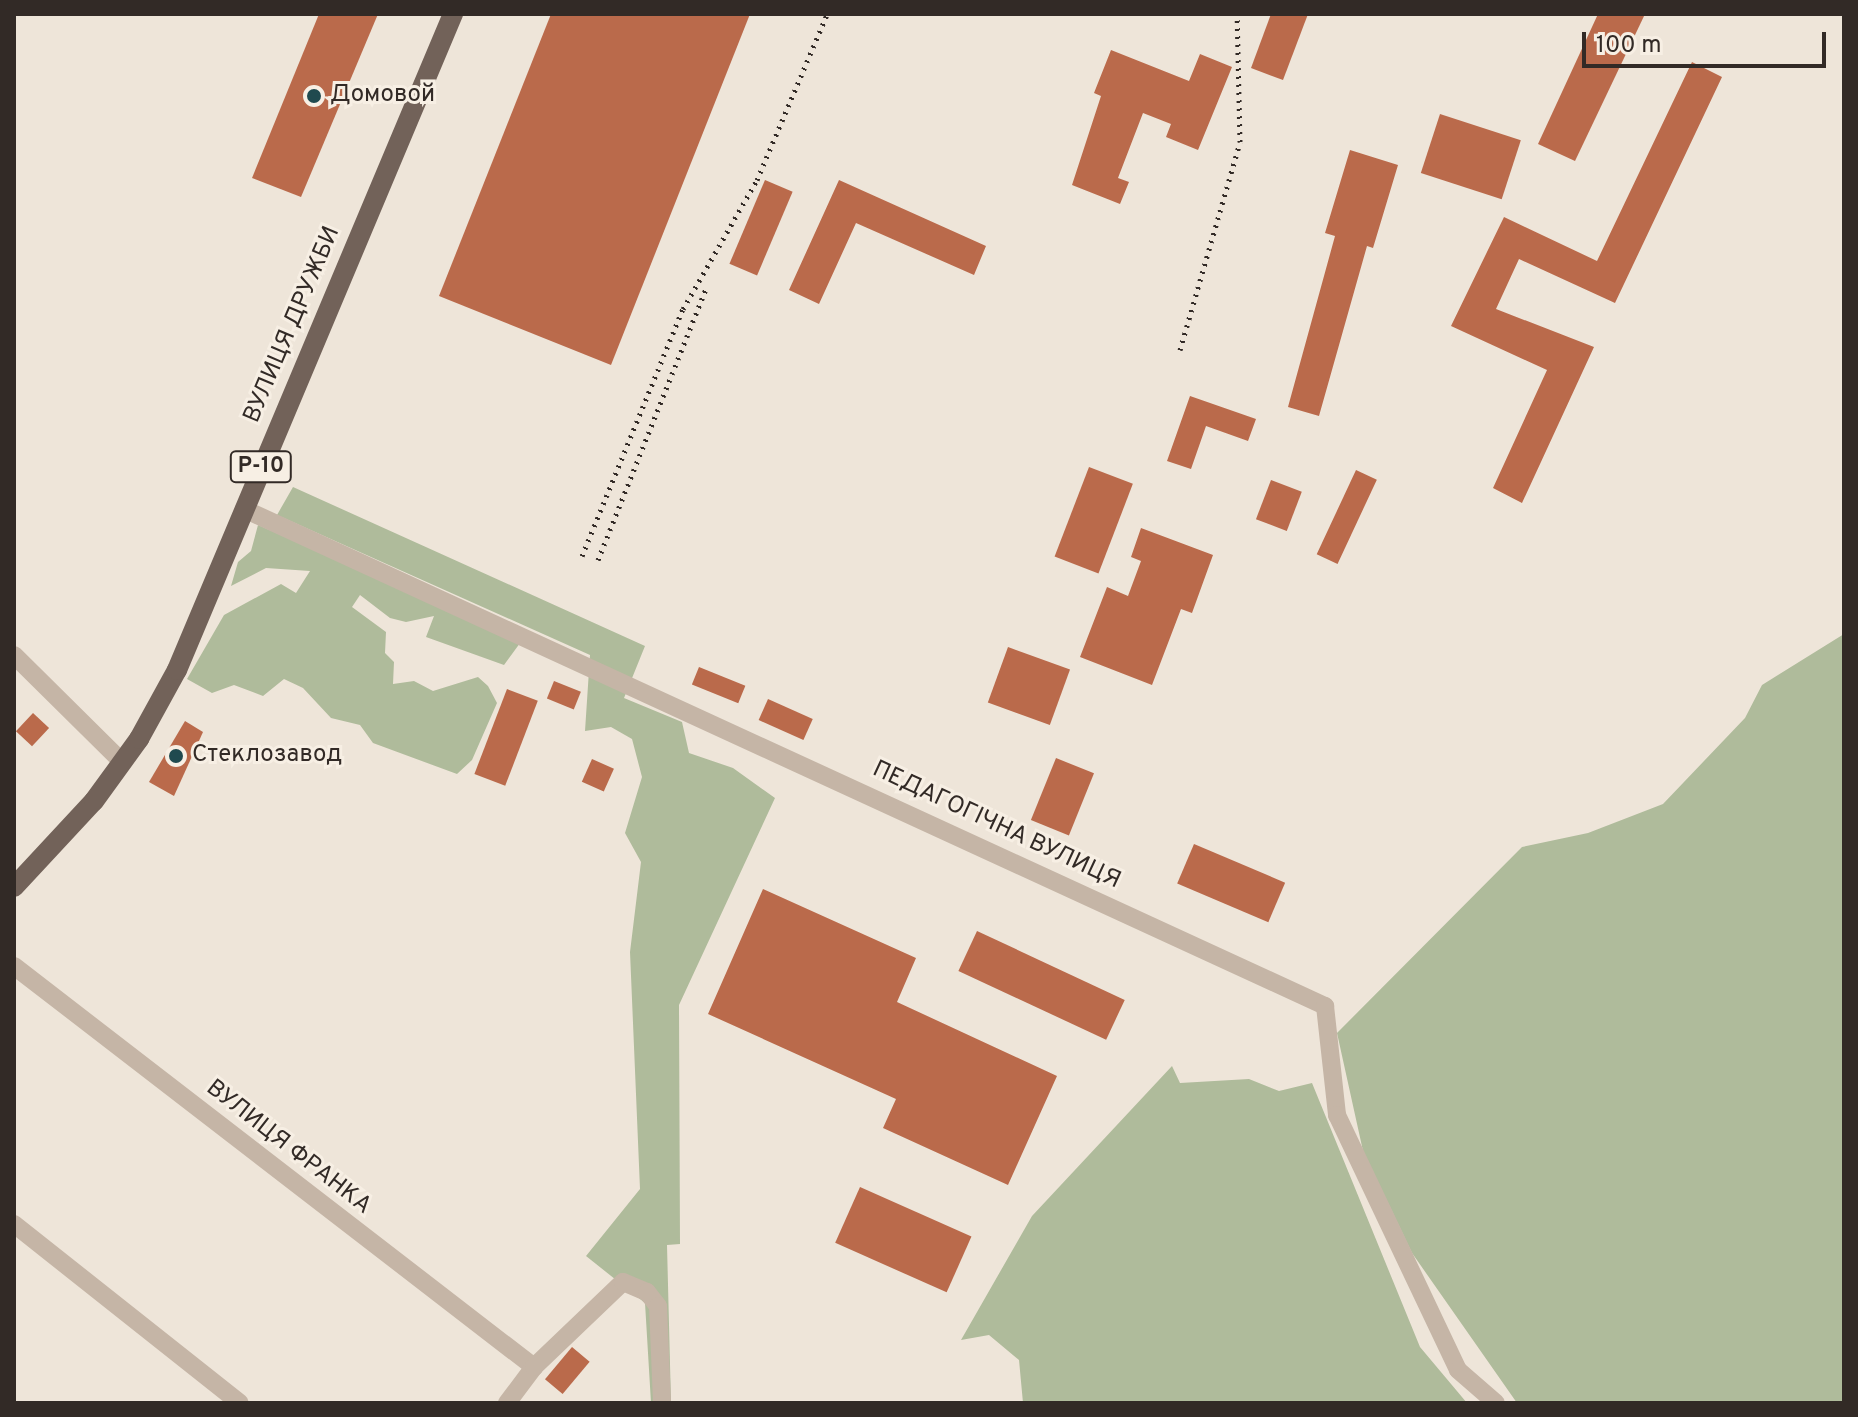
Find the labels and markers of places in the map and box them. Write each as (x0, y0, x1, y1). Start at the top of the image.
place label: Домовой (330, 82, 435, 110)
marker: Домовой (305, 87, 323, 105)
place label: Стеклозавод (192, 742, 342, 770)
marker: Стеклозавод (167, 747, 185, 765)

